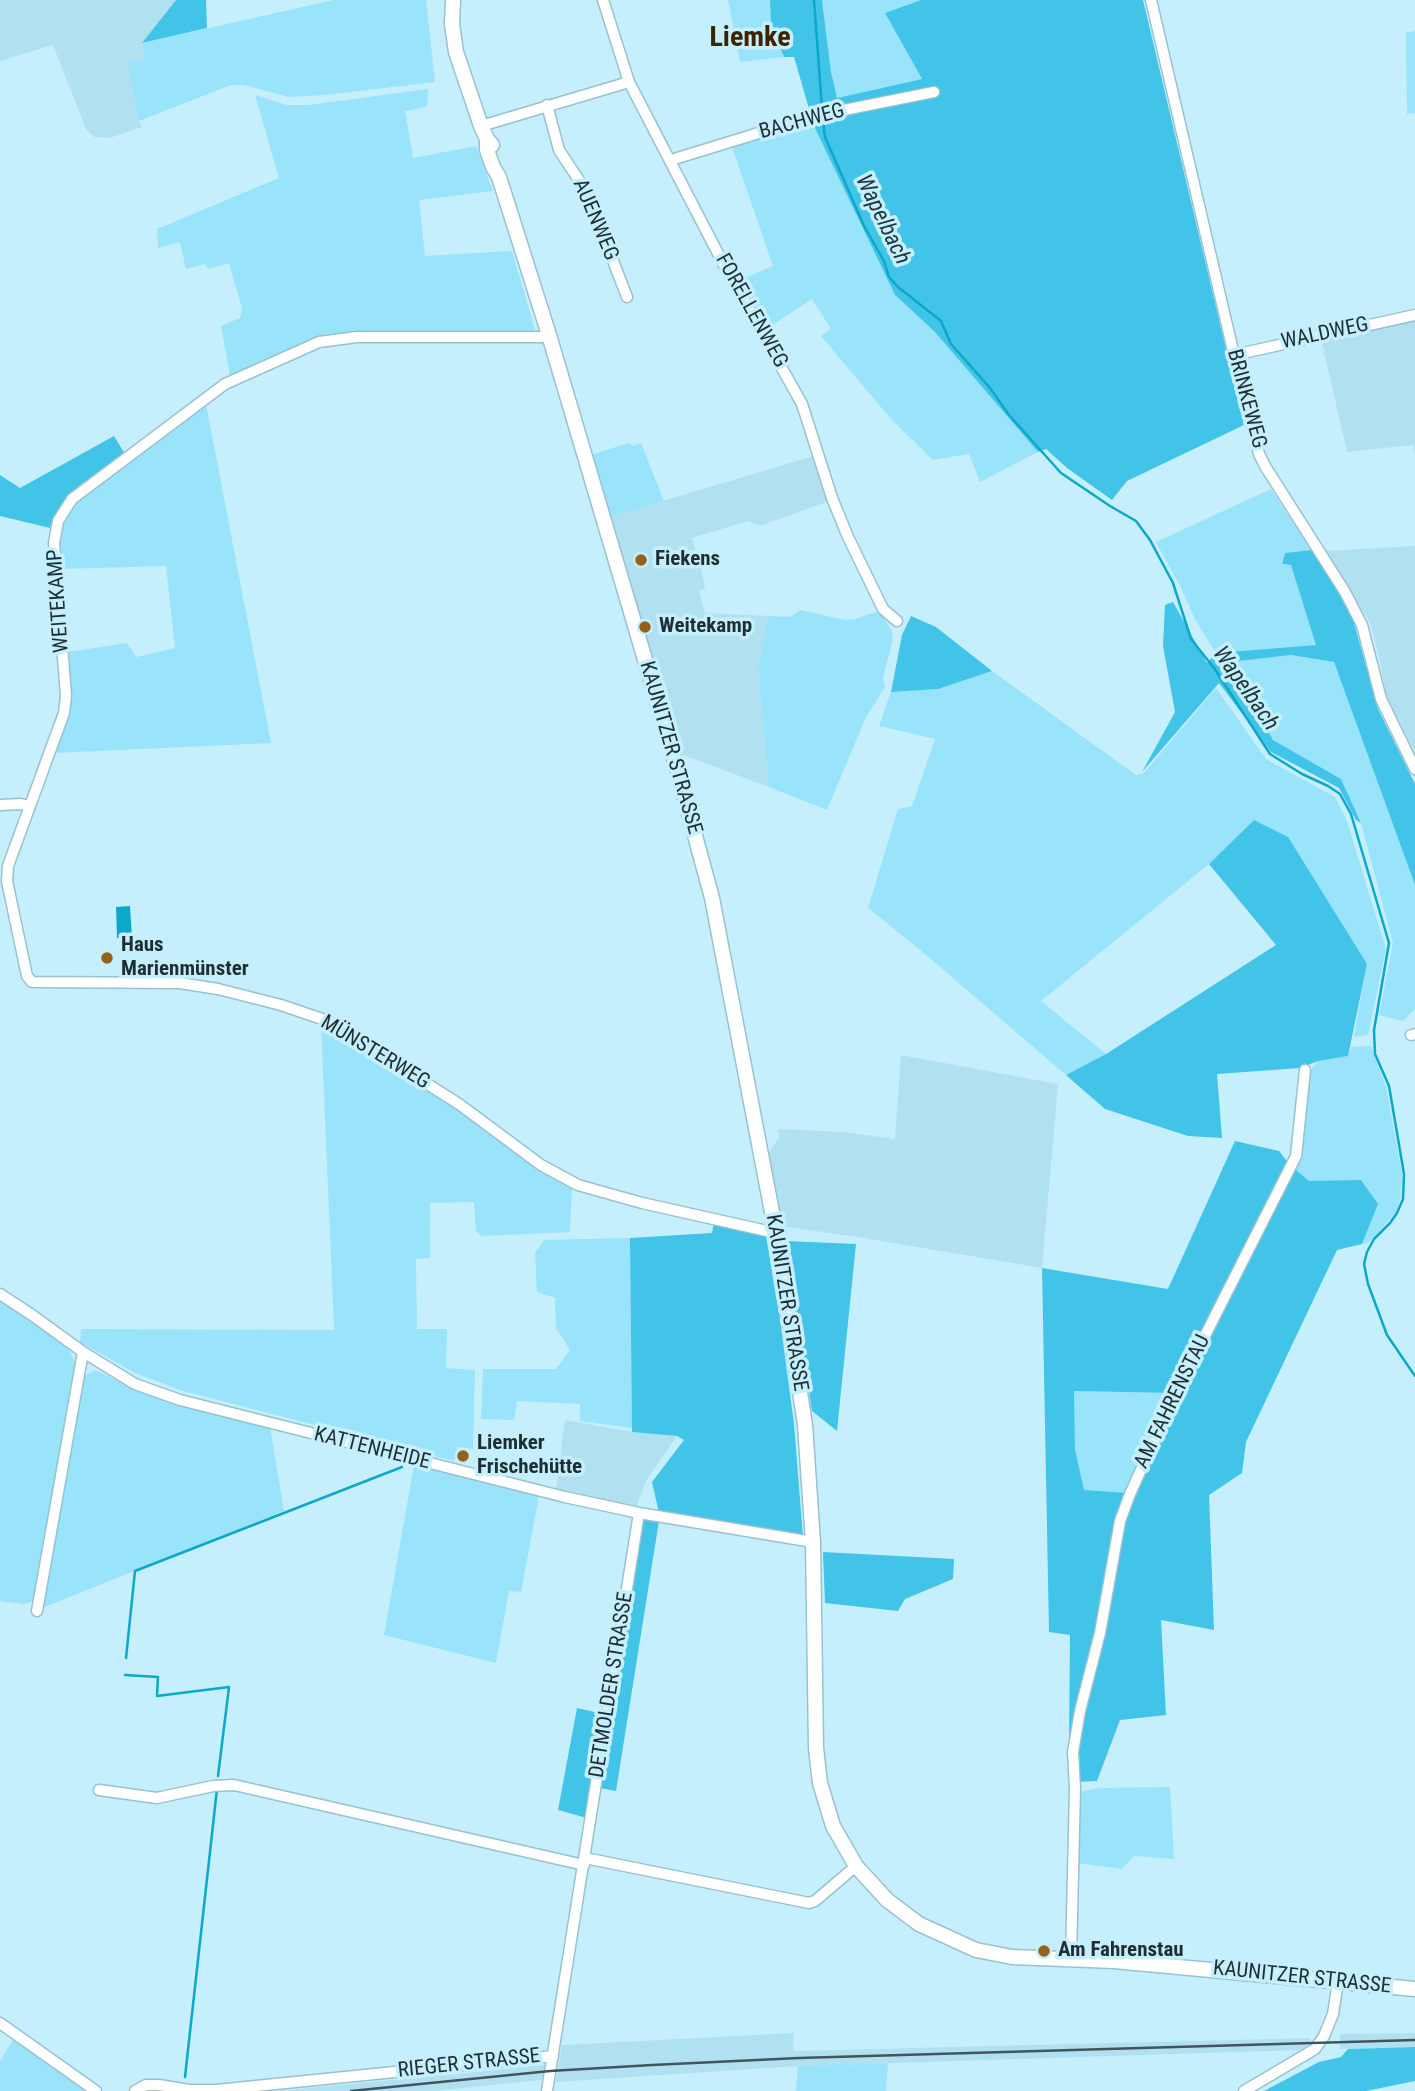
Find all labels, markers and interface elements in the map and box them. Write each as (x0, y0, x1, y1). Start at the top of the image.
district label: Liemke (709, 22, 791, 56)
street label: BACHWEG (757, 99, 847, 145)
water label: Wapelbach (848, 171, 916, 269)
street label: AUENWEG (567, 175, 623, 265)
street label: FORELLENWEG (709, 250, 793, 372)
street label: WALDWEG (1279, 312, 1371, 356)
street label: BRINKEWEG (1221, 347, 1271, 451)
place label: Fiekens (655, 547, 720, 573)
street label: WEITEKAMP (43, 548, 75, 654)
marker: Fiekens (633, 552, 649, 568)
place label: Weitekamp (659, 614, 752, 640)
marker: Weitekamp (637, 619, 653, 635)
water label: Wapelbach (1206, 641, 1284, 737)
street label: KAUNITZER STRASSE (633, 659, 707, 837)
place label: Haus Marienmünster (121, 933, 249, 983)
marker: Haus Marienmünster (99, 950, 115, 966)
street label: MÜNSTERWEG (316, 1011, 434, 1095)
street label: KAUNITZER STRASSE (760, 1213, 812, 1393)
street label: AM FAHRENSTAU (1130, 1331, 1216, 1473)
street label: KATTENHEIDE (311, 1422, 433, 1476)
place label: Liemker Frischehütte (477, 1431, 582, 1481)
marker: Liemker Frischehütte (455, 1448, 471, 1464)
street label: DETMOLDER STRASSE (585, 1590, 639, 1780)
place label: Am Fahrenstau (1058, 1938, 1184, 1964)
marker: Am Fahrenstau (1036, 1943, 1052, 1959)
street label: KAUNITZER STRASSE (1212, 1956, 1392, 2000)
street label: RIEGER STRASSE (397, 2044, 541, 2084)

